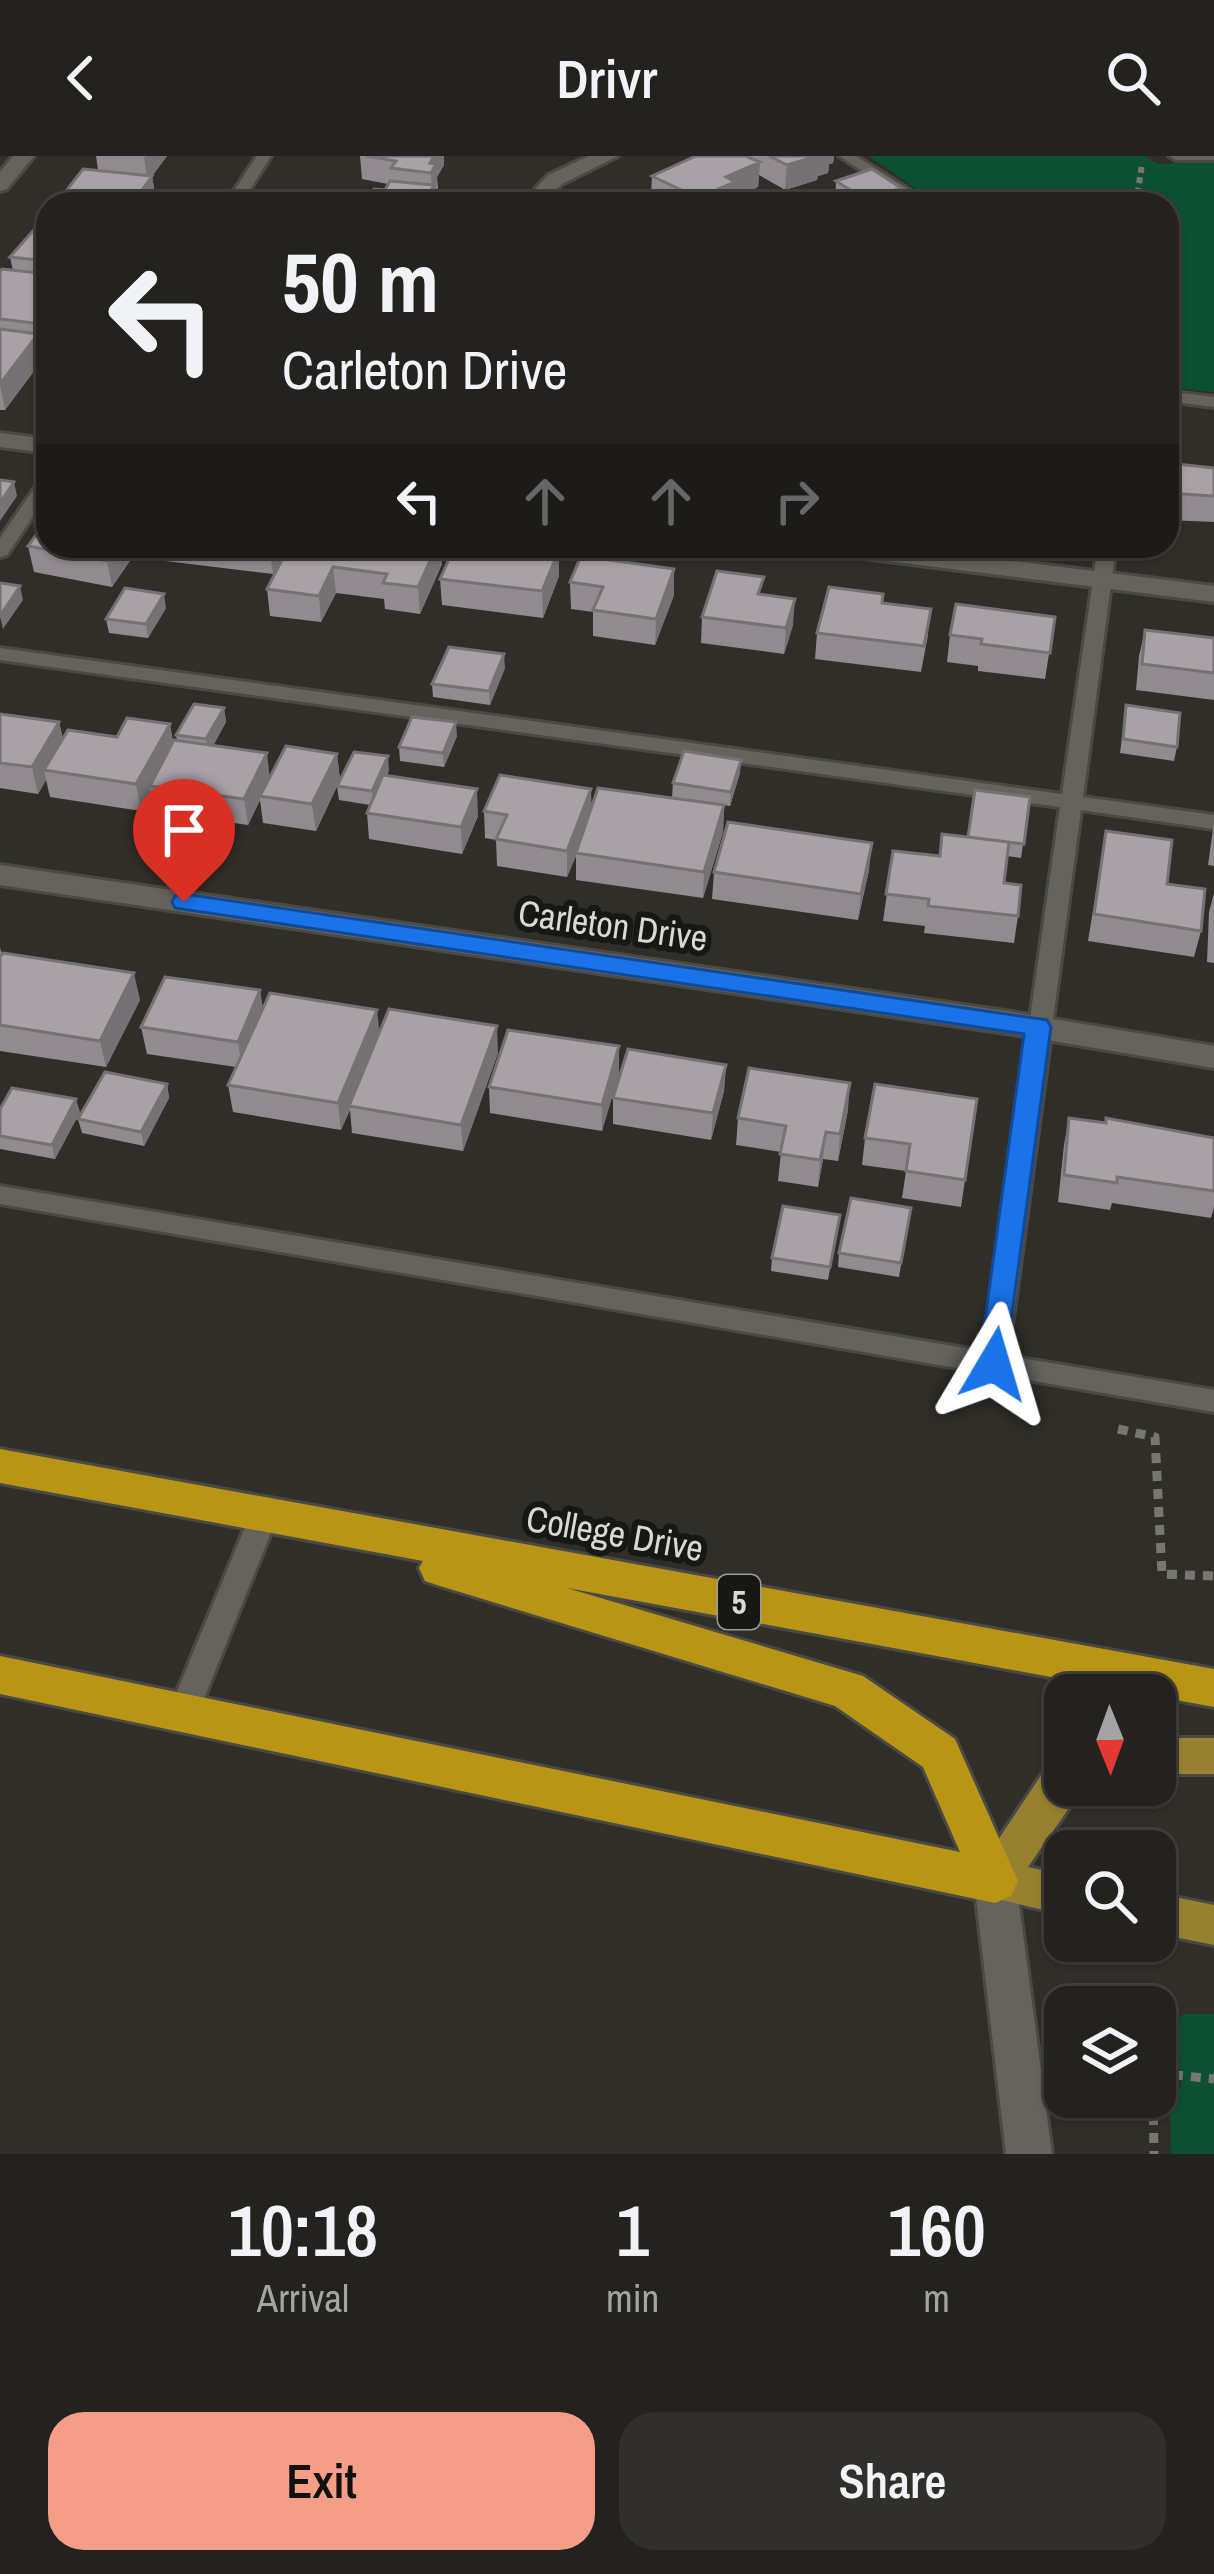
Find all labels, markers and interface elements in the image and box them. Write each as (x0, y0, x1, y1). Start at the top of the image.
text: Drivr (557, 42, 657, 115)
icon: back (48, 45, 114, 111)
icon: search (1100, 45, 1166, 111)
text: 50 m (282, 225, 439, 338)
icon: left (84, 240, 240, 396)
text: Carleton Drive (282, 333, 567, 406)
icon: left (386, 468, 452, 534)
icon: ahead (512, 468, 578, 534)
icon: ahead (638, 468, 704, 534)
icon: right (764, 468, 830, 534)
pin (133, 779, 235, 902)
icon: arrive (151, 797, 217, 863)
street label: Carleton Drive (515, 888, 711, 962)
position arrow (931, 1301, 1057, 1427)
street label: College Drive (523, 1494, 707, 1572)
road number: 5 (718, 1575, 760, 1629)
north arrow (1044, 1674, 1176, 1806)
map controls (1044, 1674, 1176, 2118)
button: search (1044, 1830, 1176, 1962)
button: layers (1044, 1986, 1176, 2118)
text: 10:18 (228, 2181, 378, 2278)
text: 1 (616, 2181, 649, 2278)
text: 160 (887, 2181, 986, 2278)
text: Arrival (257, 2272, 349, 2324)
text: min (606, 2272, 659, 2324)
text: m (923, 2272, 950, 2324)
button: Exit (48, 2412, 595, 2550)
button: Share (619, 2412, 1166, 2550)

